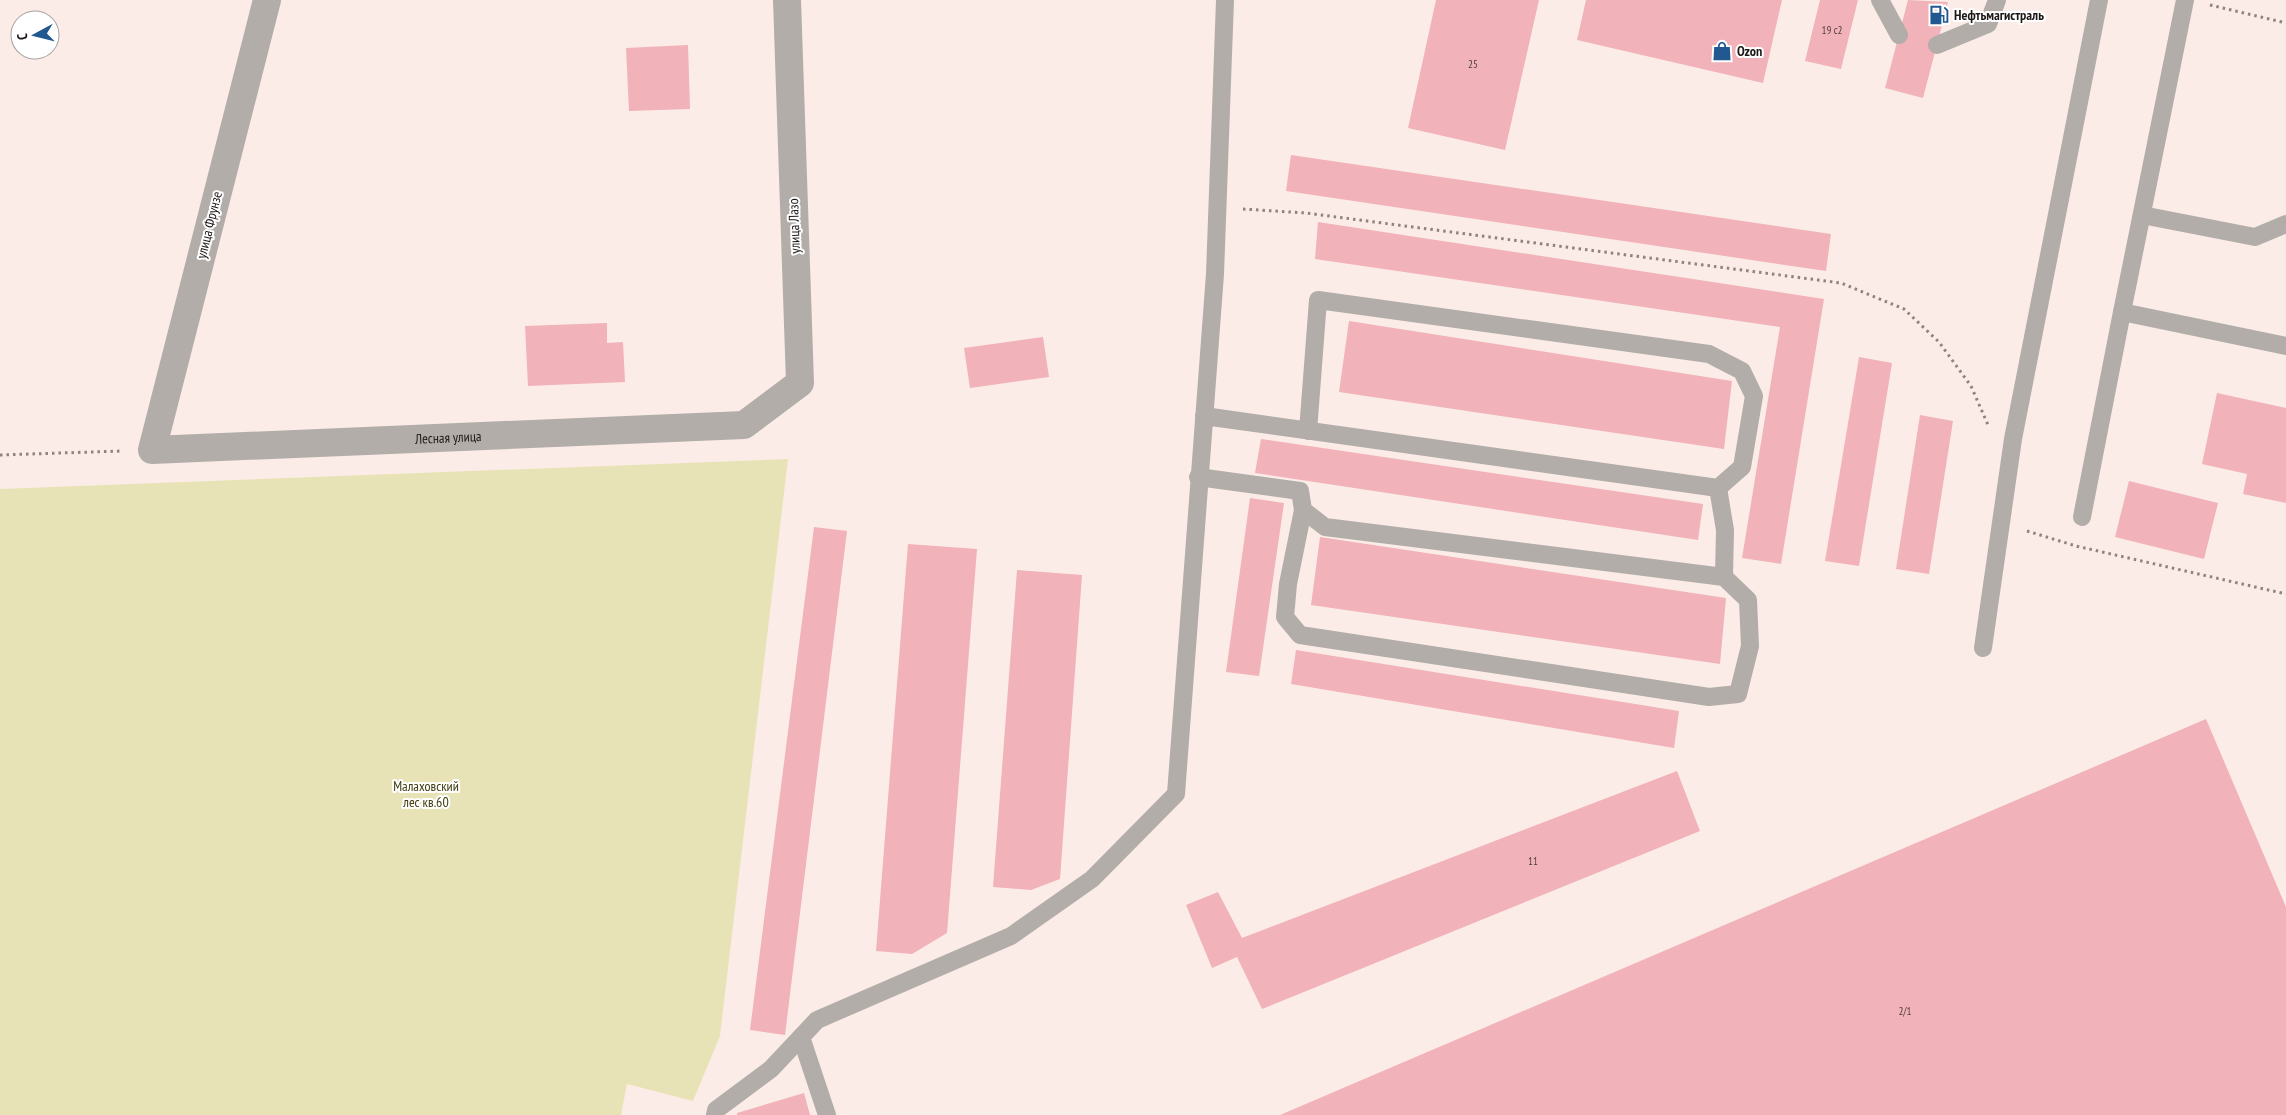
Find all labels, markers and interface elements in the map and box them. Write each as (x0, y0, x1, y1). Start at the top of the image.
fuel station icon: Нефтьмагистраль (1928, 4, 1950, 26)
place label: Нефтьмагистраль (1954, 6, 2044, 24)
north arrow (10, 10, 60, 60)
house number: 19 с2 (1821, 23, 1843, 37)
text: С (13, 32, 31, 41)
shop icon: Ozon (1711, 40, 1733, 62)
place label: Ozon (1737, 42, 1762, 60)
house number: 25 (1468, 57, 1478, 71)
street label: улица Фрунзе (192, 189, 226, 260)
street label: улица Лазо (784, 198, 804, 254)
street label: Лесная улица (414, 427, 482, 448)
park label: Малаховский лес кв.60 (393, 777, 459, 811)
house number: 11 (1528, 854, 1538, 868)
house number: 2/1 (1898, 1004, 1912, 1018)

